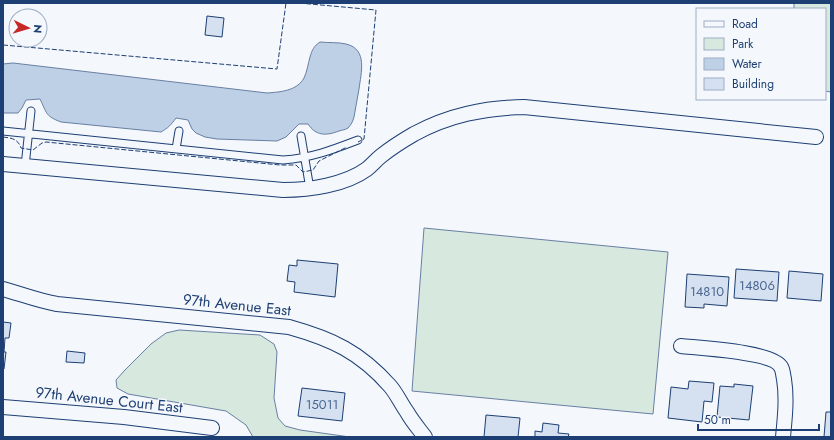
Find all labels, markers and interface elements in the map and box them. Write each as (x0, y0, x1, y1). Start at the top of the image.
north arrow (8, 8, 48, 48)
legend (696, 8, 826, 100)
text: Road (732, 15, 758, 33)
text: N (30, 24, 46, 34)
text: Park (732, 35, 754, 53)
text: Water (732, 55, 763, 73)
text: Building (732, 75, 774, 93)
house number: 14806 (739, 276, 775, 295)
house number: 14810 (690, 282, 724, 301)
street label: 97th Avenue East (182, 288, 292, 322)
street label: 97th Avenue Court East (34, 381, 184, 419)
house number: 15011 (306, 395, 338, 414)
scale bar (698, 406, 819, 432)
text: 50 m (704, 411, 731, 429)

